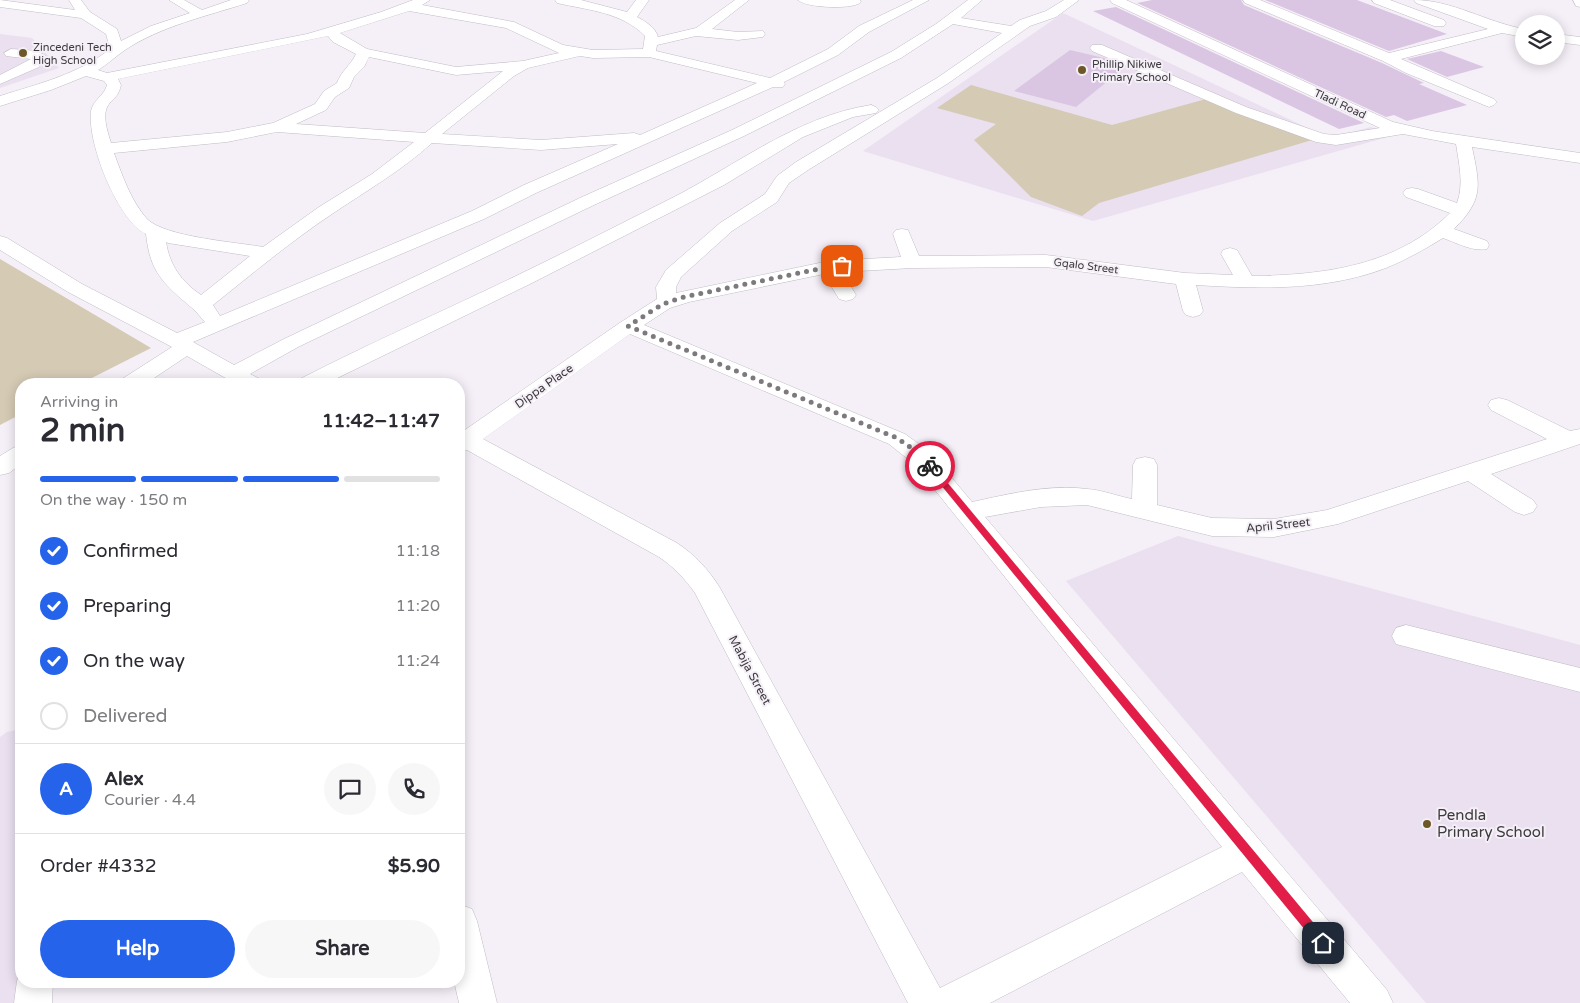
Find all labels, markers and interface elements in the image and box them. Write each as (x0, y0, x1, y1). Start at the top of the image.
map controls (1515, 15, 1565, 65)
button: layers (1515, 15, 1565, 65)
place label: Zincedeni Tech High School (33, 41, 112, 67)
marker: Zincedeni Tech High School (17, 47, 29, 59)
place label: Phillip Nikiwe Primary School (1092, 58, 1171, 84)
marker: Phillip Nikiwe Primary School (1076, 64, 1088, 76)
street label: Tladi Road (1312, 86, 1368, 122)
pin (821, 245, 863, 287)
icon: bag (828, 252, 856, 280)
street label: Gqalo Street (1053, 256, 1119, 276)
street label: Dippa Place (512, 361, 576, 411)
text: Arriving in (40, 392, 118, 412)
text: 11:42–11:47 (322, 410, 440, 432)
text: 2 min (40, 412, 125, 450)
courier (905, 441, 955, 491)
icon: bike (916, 452, 944, 480)
text: On the way · 150 m (40, 490, 187, 510)
street label: April Street (1245, 515, 1311, 535)
icon: check (40, 537, 68, 565)
text: Confirmed (83, 540, 178, 562)
text: 11:18 (396, 541, 440, 561)
icon: check (40, 592, 68, 620)
text: Preparing (83, 595, 172, 617)
text: 11:20 (396, 596, 440, 616)
street label: Mabija Street (726, 633, 774, 707)
icon: check (40, 647, 68, 675)
text: On the way (83, 650, 185, 672)
text: 11:24 (396, 651, 440, 671)
text: Delivered (83, 705, 168, 727)
button: chat (324, 763, 376, 815)
button: phone (388, 763, 440, 815)
text: Alex (104, 768, 144, 790)
text: A (59, 778, 73, 800)
text: Courier · 4.4 (104, 790, 196, 810)
place label: Pendla Primary School (1437, 806, 1545, 841)
marker: Pendla Primary School (1421, 818, 1433, 830)
text: Order #4332 (40, 855, 157, 877)
text: $5.90 (388, 855, 440, 877)
button: Help (40, 920, 235, 978)
button: Share (245, 920, 440, 978)
pin (1302, 922, 1344, 964)
icon: home (1309, 929, 1337, 957)

